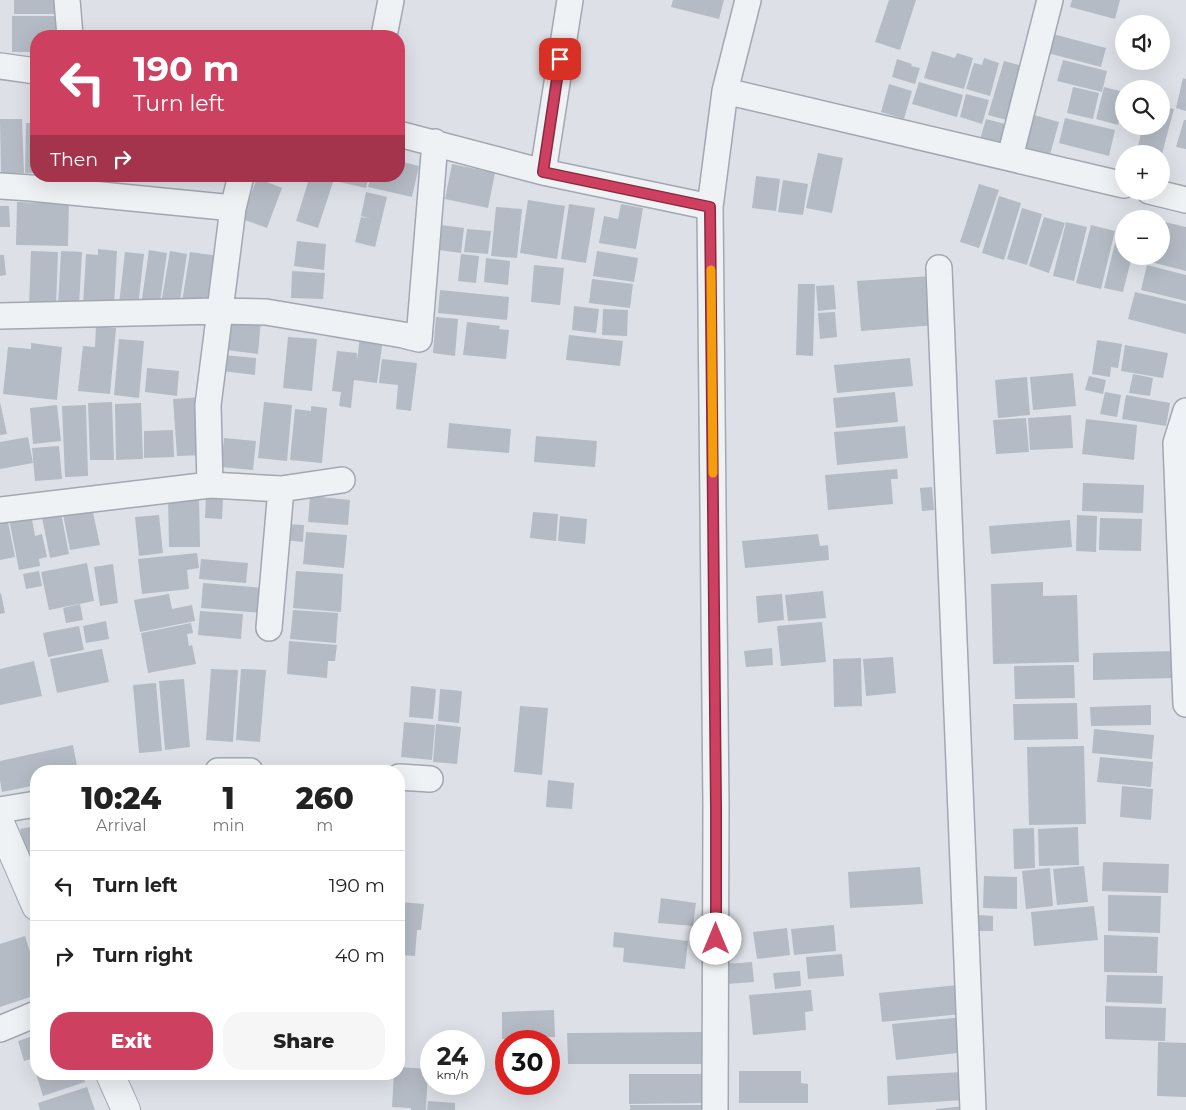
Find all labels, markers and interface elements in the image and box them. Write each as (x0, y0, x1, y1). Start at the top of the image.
map controls (1115, 15, 1170, 265)
button: sound (1115, 15, 1170, 70)
pin (539, 38, 581, 80)
icon: arrive (546, 45, 574, 73)
text: 190 m (133, 47, 239, 90)
icon: left (50, 50, 115, 115)
button: search (1115, 80, 1170, 135)
text: Turn left (133, 90, 225, 117)
icon: right (108, 145, 136, 173)
button: + (1115, 145, 1170, 200)
text: Then (50, 148, 98, 171)
button: − (1115, 210, 1170, 265)
text: 10:24 (81, 780, 161, 817)
text: 1 (222, 780, 235, 817)
text: 260 (296, 780, 354, 817)
text: Arrival (96, 816, 146, 835)
text: min (212, 816, 245, 835)
text: m (316, 816, 333, 835)
icon: left (50, 872, 78, 900)
text: Turn left (93, 874, 178, 897)
text: 190 m (329, 874, 385, 897)
position arrow (689, 912, 741, 964)
icon: right (50, 942, 78, 970)
text: Turn right (93, 944, 193, 967)
text: 40 m (335, 944, 385, 967)
button: Exit (50, 1012, 213, 1070)
button: Share (223, 1012, 385, 1070)
speed limit sign: 30 (495, 1030, 560, 1095)
text: 24 (437, 1041, 468, 1071)
text: km/h (436, 1067, 469, 1082)

